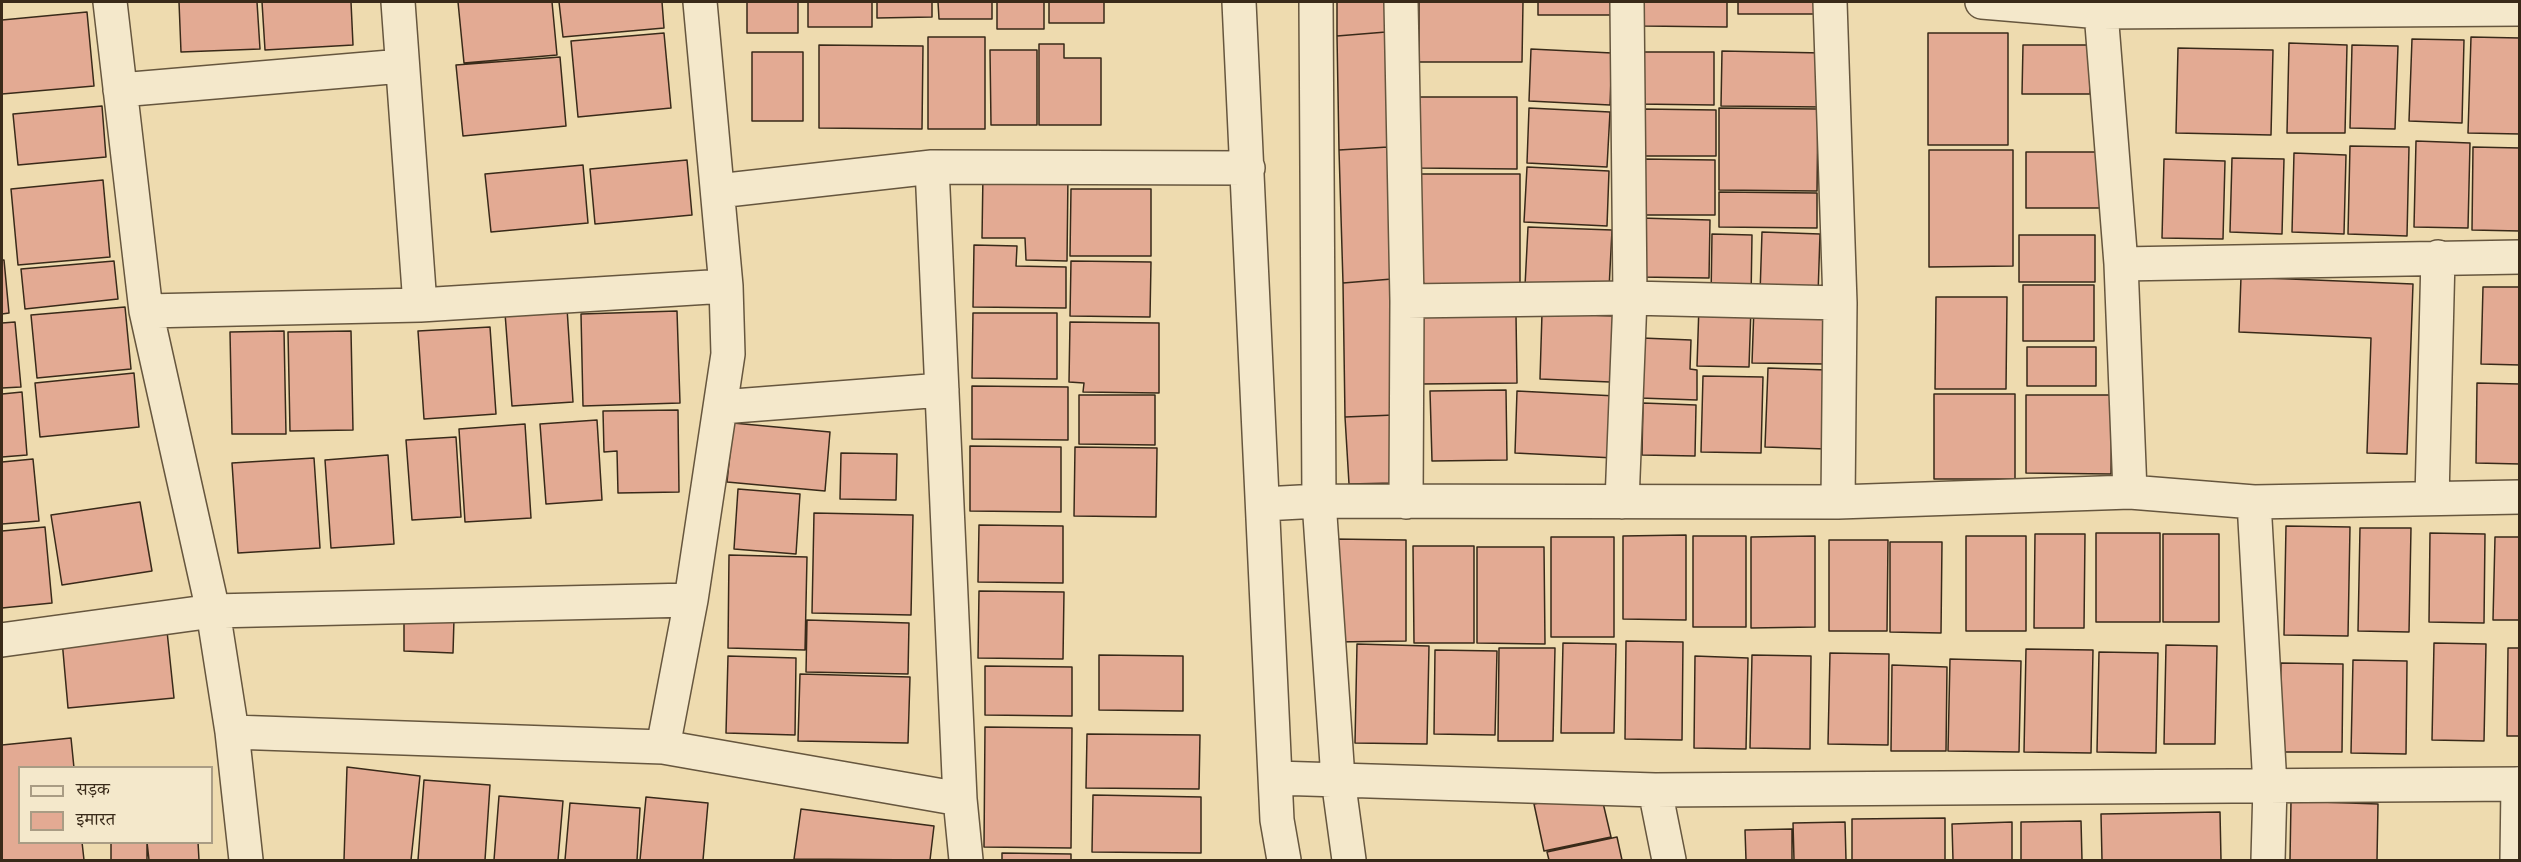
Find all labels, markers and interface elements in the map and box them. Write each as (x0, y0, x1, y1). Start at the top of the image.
legend (18, 766, 213, 844)
text: सड़क (76, 777, 110, 802)
text: इमारत (76, 807, 115, 832)

